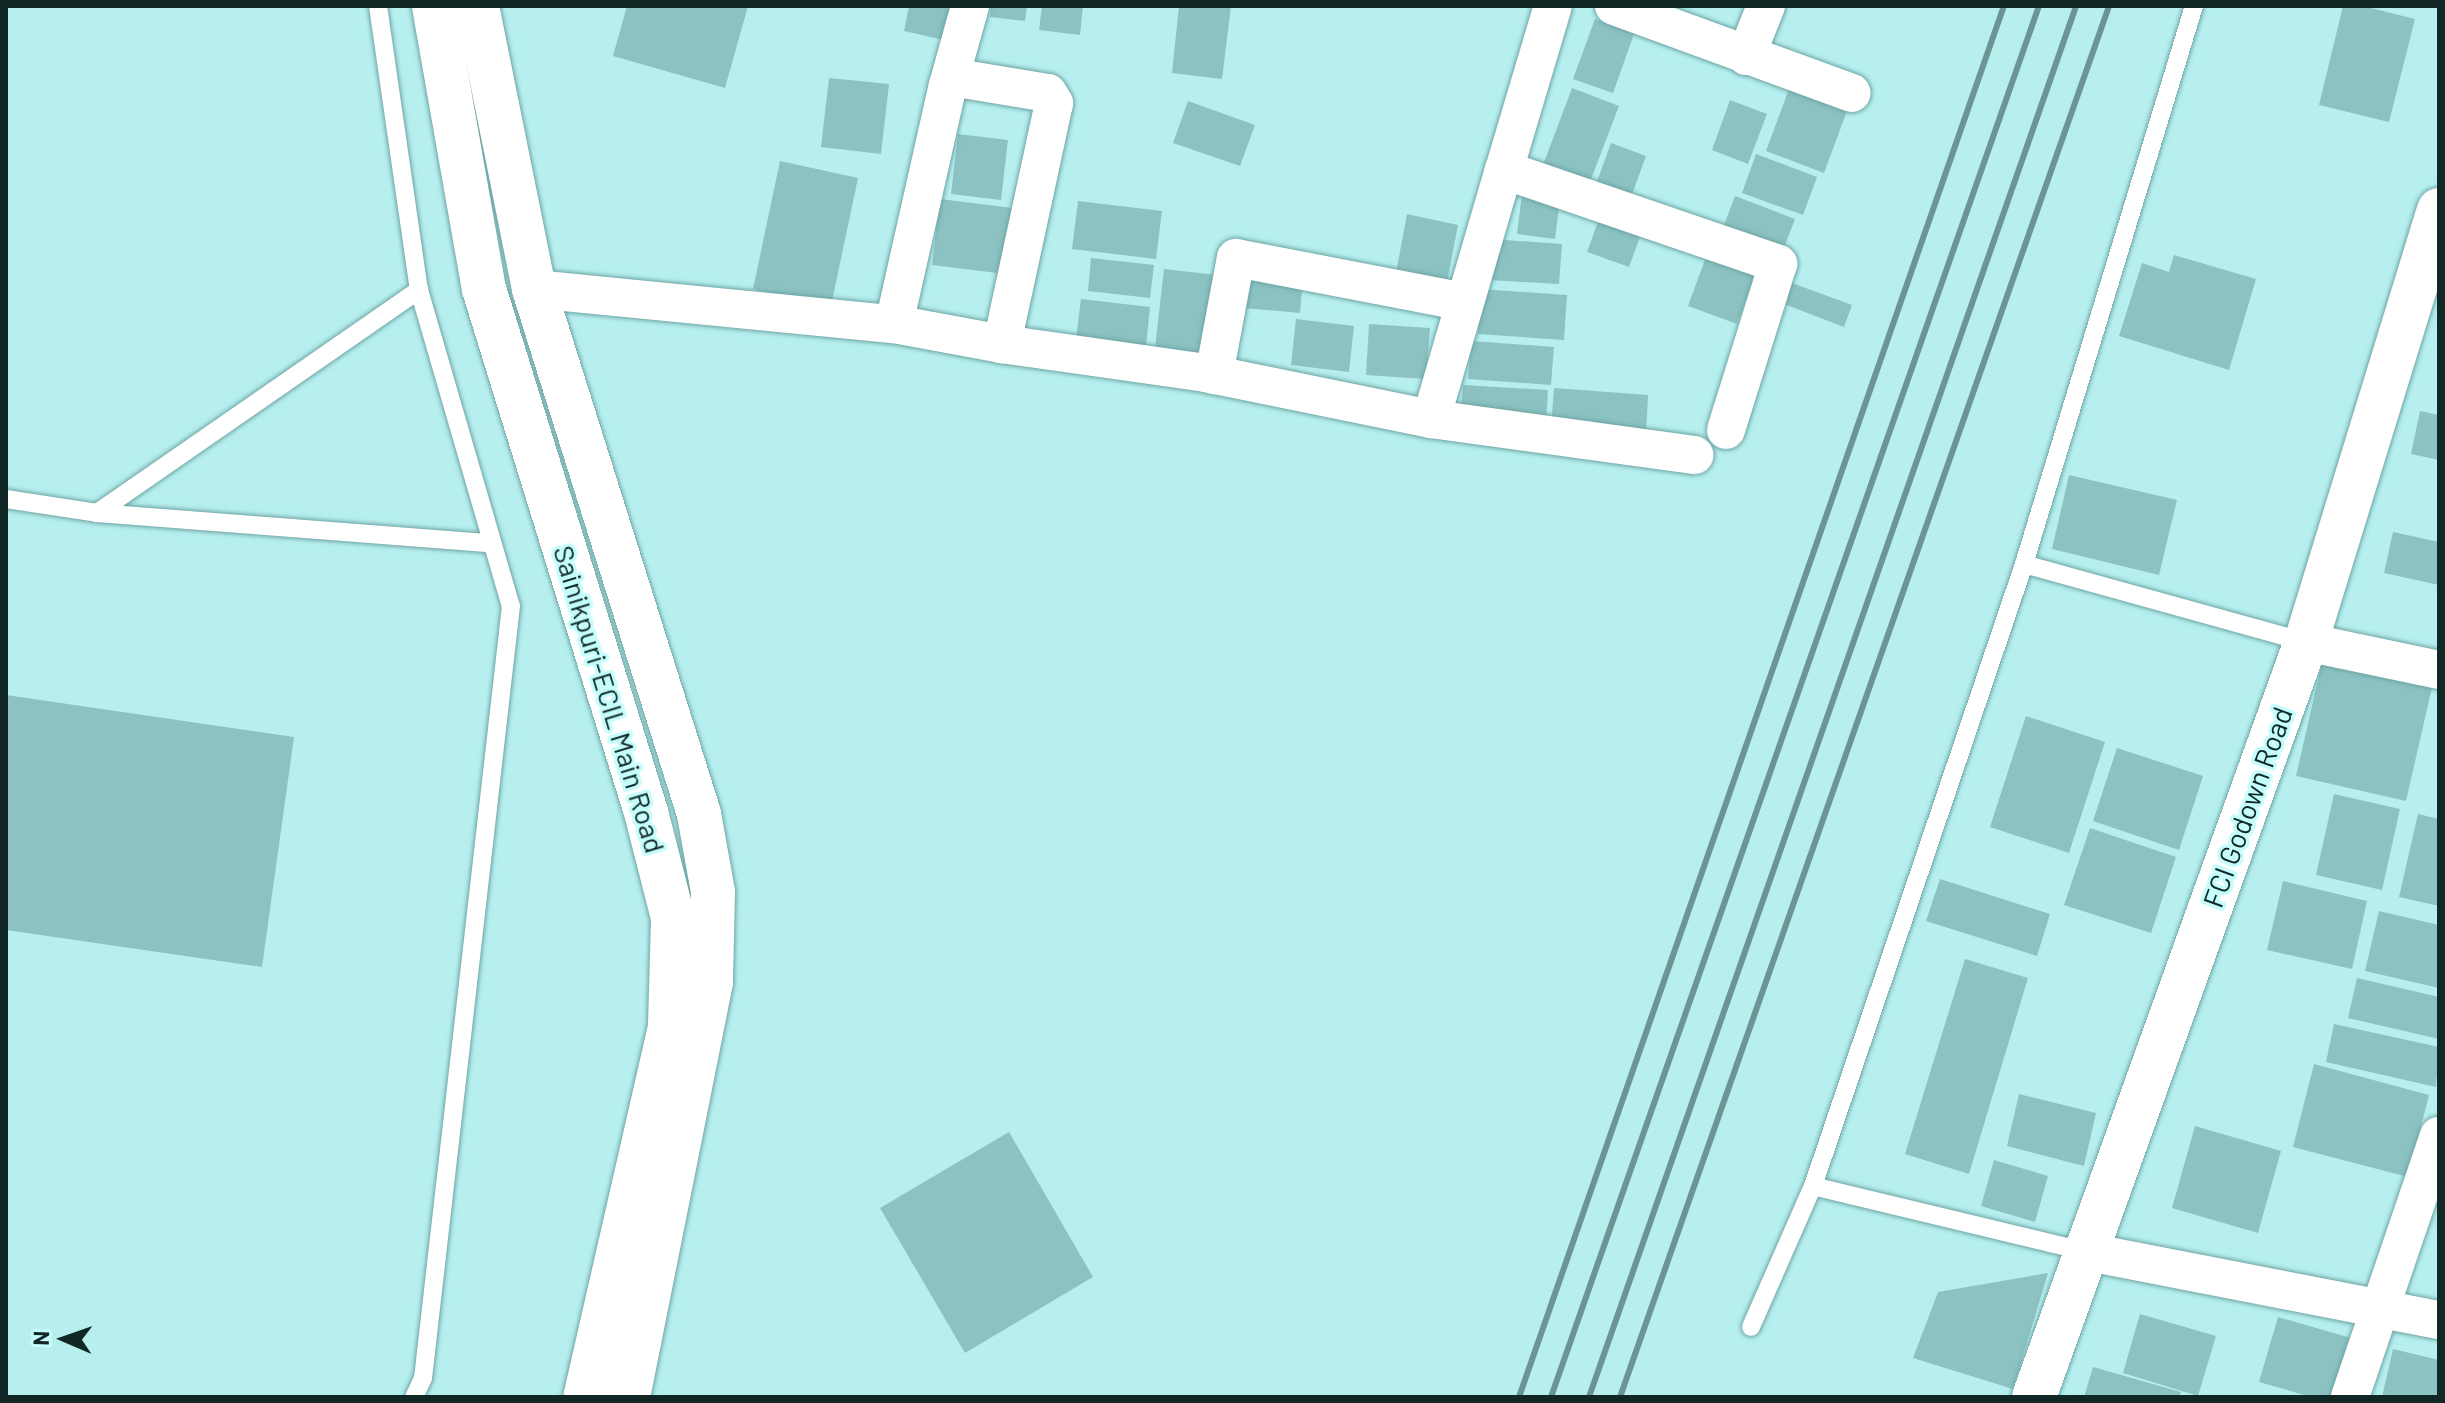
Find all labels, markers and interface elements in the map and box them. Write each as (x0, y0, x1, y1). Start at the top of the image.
street label: Sainikpuri-ECIL Main Road (547, 541, 673, 857)
street label: FCI Godown Road (2195, 702, 2299, 912)
north arrow (24, 1299, 104, 1379)
text: N (27, 1330, 53, 1346)

